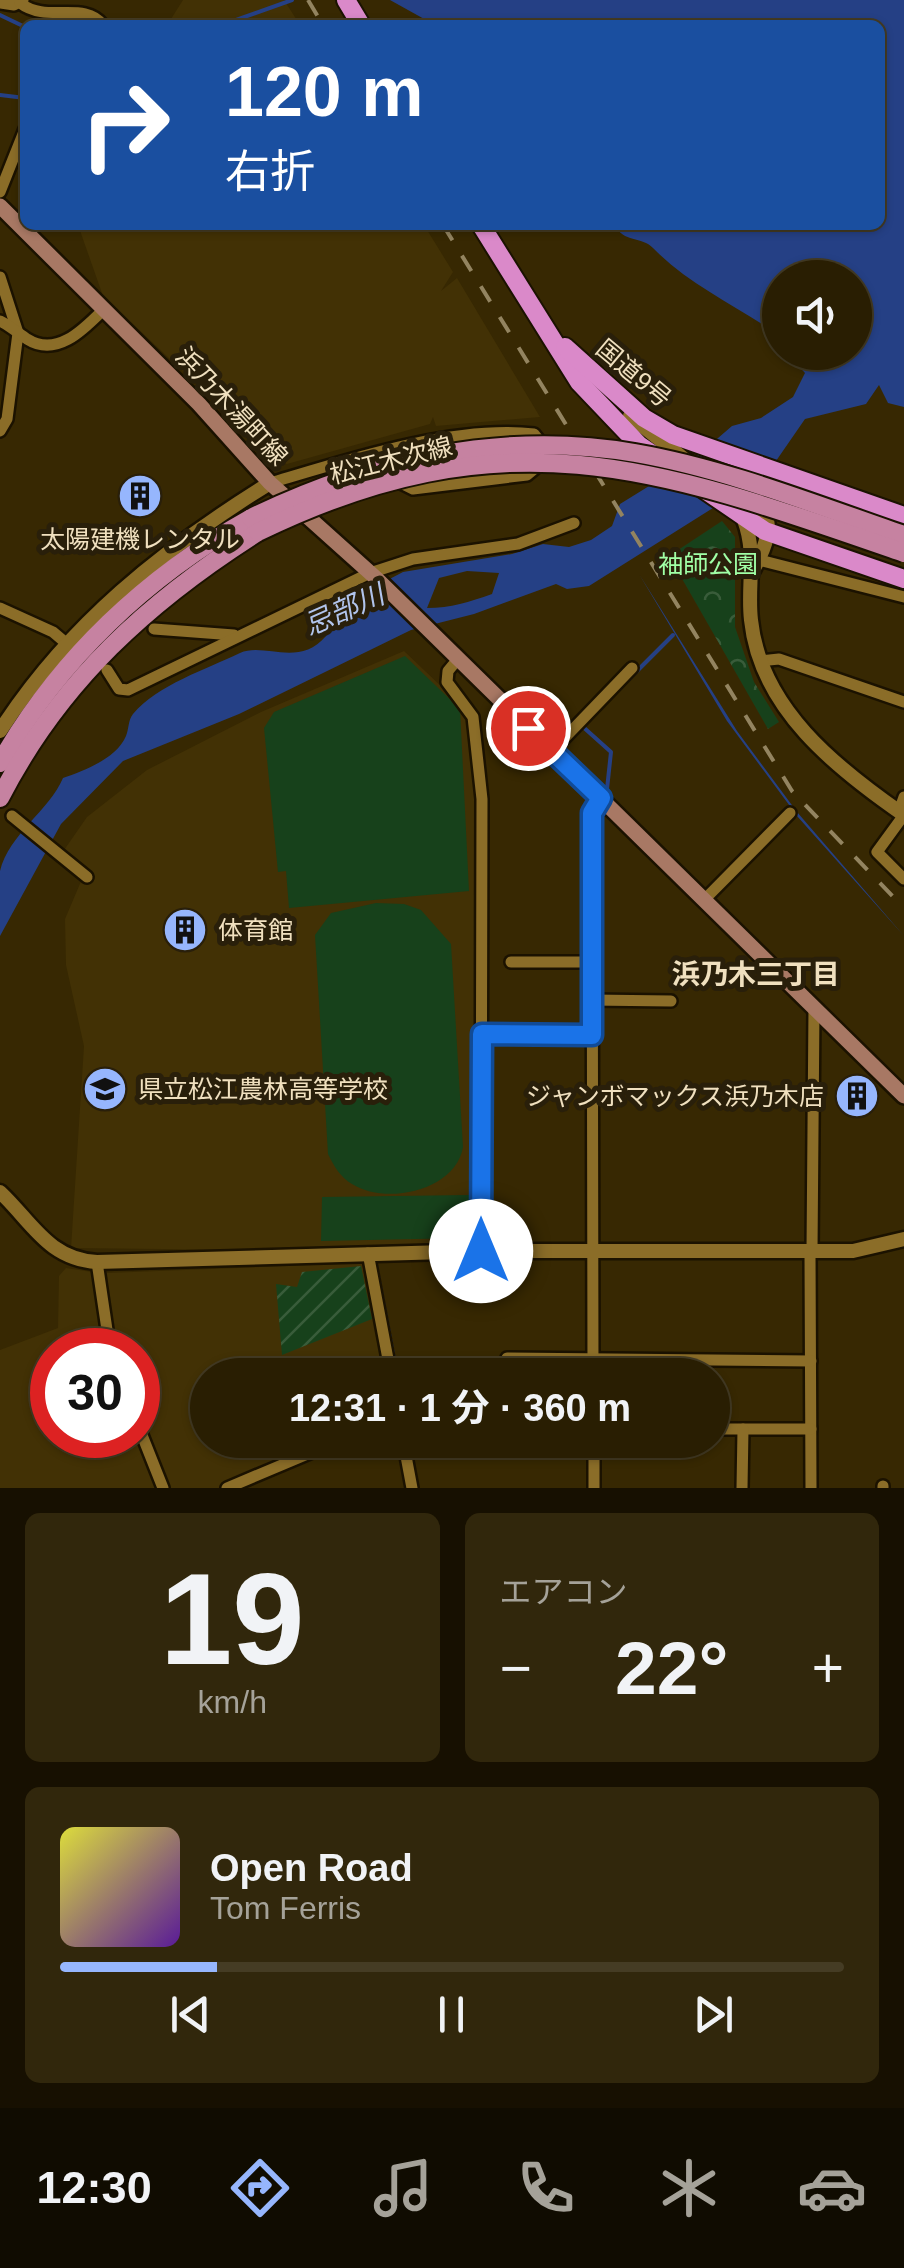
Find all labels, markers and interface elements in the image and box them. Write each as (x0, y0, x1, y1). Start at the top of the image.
text: 120 m (225, 53, 423, 131)
icon: right (60, 60, 190, 190)
text: 右折 (225, 146, 315, 197)
map controls (762, 260, 872, 370)
button: sound (762, 260, 872, 370)
street label: 国道9号 (591, 334, 677, 412)
street label: 浜乃木湯町線 (171, 342, 293, 470)
street label: 松江木次線 (327, 431, 455, 489)
building icon: 太陽建機レンタル (117, 473, 163, 519)
place label: 太陽建機レンタル (40, 525, 240, 553)
park label: 袖師公園 (658, 550, 758, 578)
water label: 忌部川 (299, 578, 391, 641)
pin (486, 686, 571, 771)
icon: arrive (501, 701, 556, 756)
building icon: 体育館 (162, 907, 208, 953)
place label: 体育館 (218, 916, 293, 944)
district label: 浜乃木三丁目 (672, 959, 840, 990)
school or university icon: 県立松江農林高等学校 (82, 1066, 128, 1112)
building icon: ジャンボマックス浜乃木店 (834, 1073, 880, 1119)
place label: 県立松江農林高等学校 (138, 1075, 388, 1103)
place label: ジャンボマックス浜乃木店 (526, 1082, 824, 1110)
position arrow (429, 1199, 533, 1303)
speed limit sign: 30 (30, 1328, 160, 1458)
text: 12:31 · 1 分 · 360 m (289, 1387, 631, 1429)
text: 19 (160, 1546, 305, 1692)
text: エアコン (500, 1574, 628, 1610)
text: 22° (615, 1626, 728, 1710)
text: − (500, 1637, 532, 1699)
text: + (812, 1637, 844, 1699)
text: km/h (198, 1684, 267, 1720)
text: Open Road (210, 1847, 413, 1889)
text: Tom Ferris (210, 1890, 361, 1926)
icon: previous (163, 1987, 218, 2042)
icon: pause (424, 1987, 479, 2042)
icon: next (686, 1987, 741, 2042)
icon: directions (225, 2153, 295, 2223)
icon: music (368, 2153, 438, 2223)
icon: phone (511, 2153, 581, 2223)
icon: climate (654, 2153, 724, 2223)
icon: car (797, 2153, 867, 2223)
text: 12:30 (37, 2162, 152, 2213)

